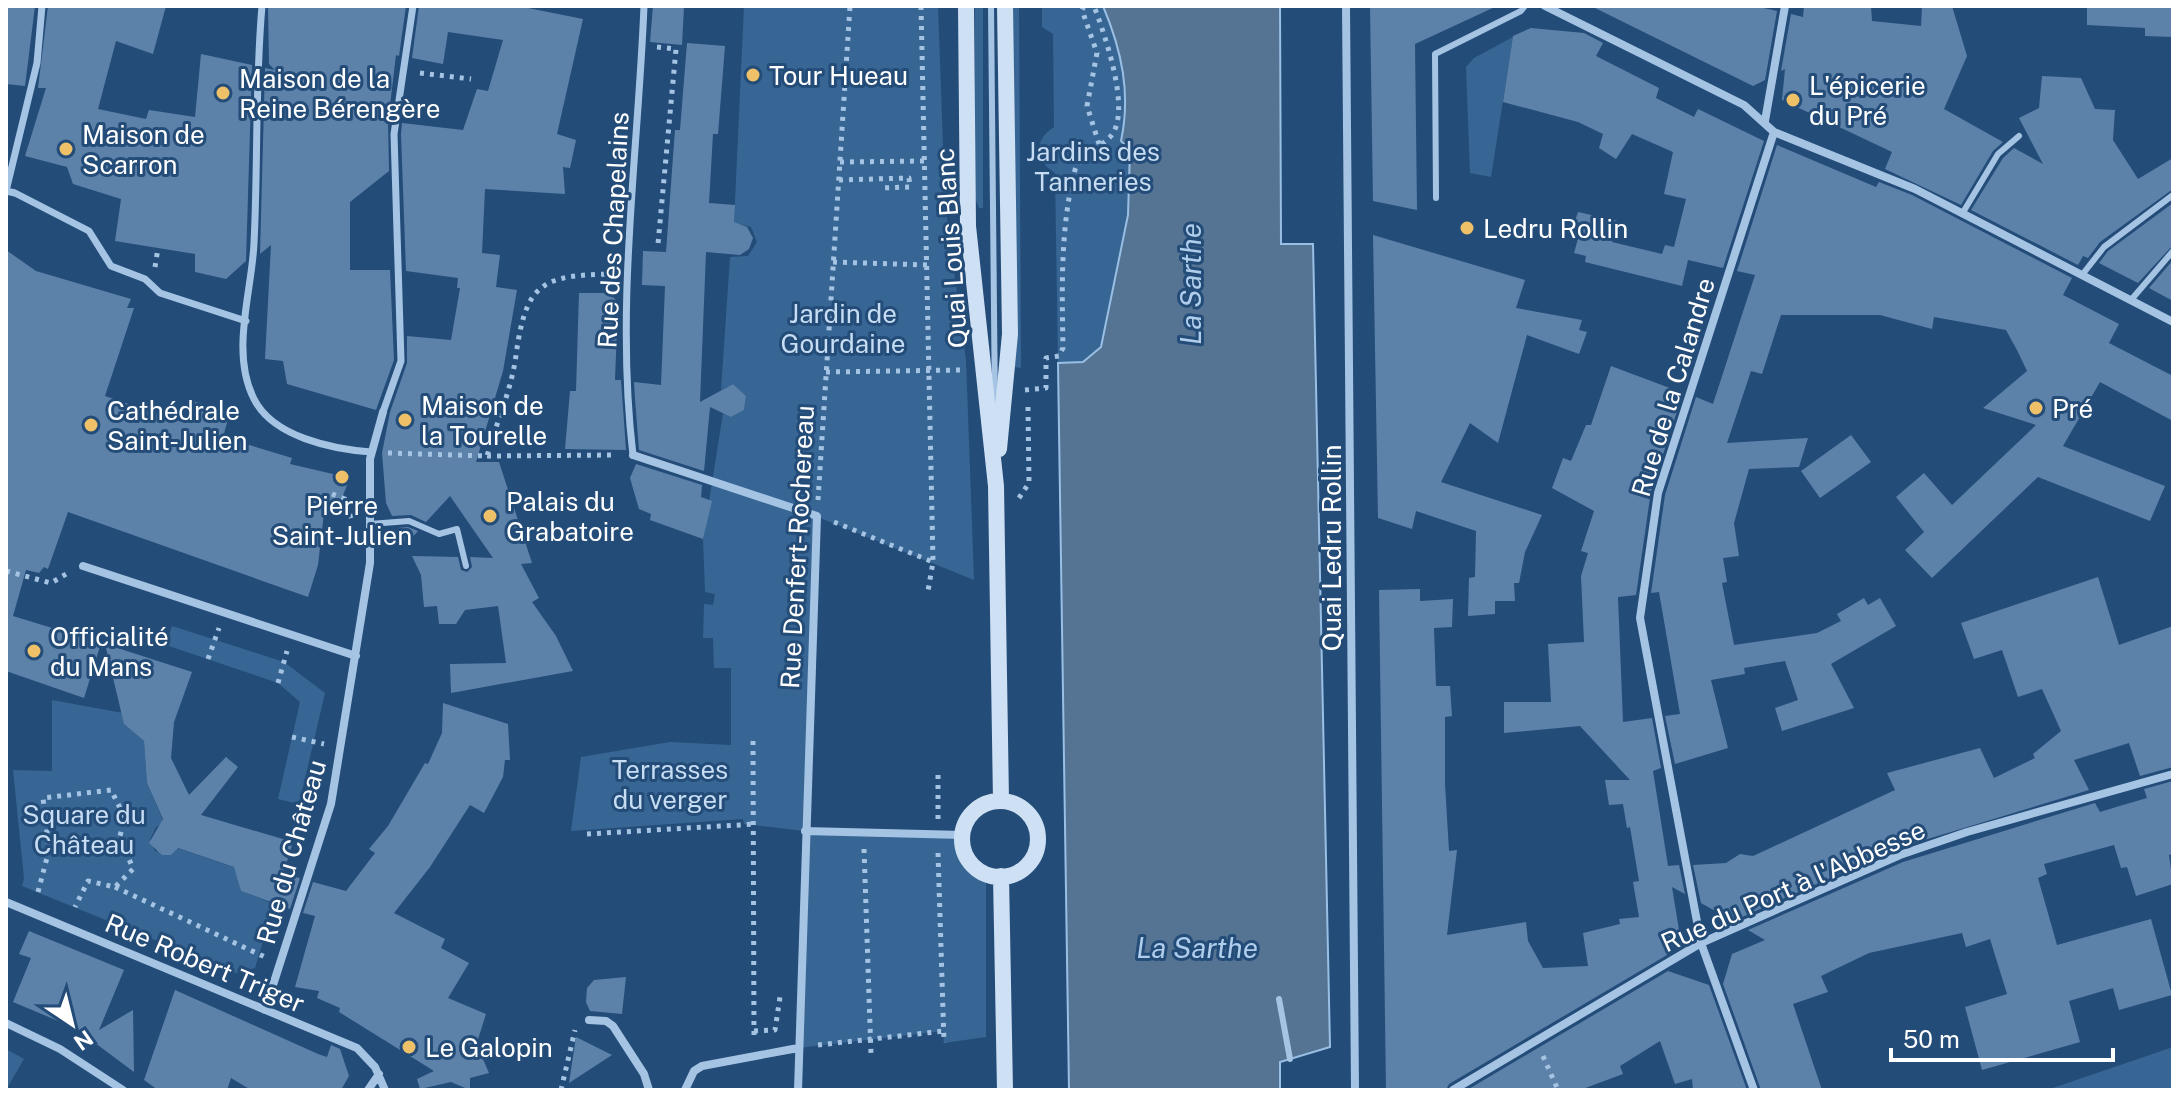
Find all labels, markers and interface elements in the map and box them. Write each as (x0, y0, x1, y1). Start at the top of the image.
place label: Tour Hueau (769, 60, 908, 91)
place label: Maison de la Reine Bérengère (239, 63, 440, 124)
marker: Tour Hueau (744, 66, 762, 84)
place label: L'épicerie du Pré (1809, 70, 1926, 131)
marker: Maison de la Reine Bérengère (214, 84, 232, 102)
marker: L'épicerie du Pré (1784, 91, 1802, 109)
street label: Rue des Chapelains (591, 111, 635, 349)
place label: Maison de Scarron (82, 119, 205, 180)
park label: Jardins des Tanneries (1026, 136, 1160, 197)
marker: Maison de Scarron (57, 140, 75, 158)
street label: Quai Louis Blanc (929, 147, 973, 349)
place label: Ledru Rollin (1483, 213, 1628, 244)
marker: Ledru Rollin (1458, 219, 1476, 237)
water label: La Sarthe (1174, 223, 1207, 345)
street label: Rue de la Calandre (1625, 274, 1721, 500)
park label: Jardin de Gourdaine (780, 298, 906, 359)
place label: Maison de la Tourelle (421, 390, 547, 451)
place label: Pré (2052, 393, 2093, 424)
place label: Cathédrale Saint-Julien (107, 395, 248, 456)
marker: Pré (2027, 399, 2045, 417)
street label: Rue Denfert-Rochereau (774, 404, 820, 690)
marker: Maison de la Tourelle (396, 411, 414, 429)
marker: Cathédrale Saint-Julien (82, 416, 100, 434)
street label: Quai Ledru Rollin (1316, 445, 1347, 651)
marker: Pierre Saint-Julien (333, 468, 351, 486)
place label: Palais du Grabatoire (506, 486, 634, 547)
place label: Pierre Saint-Julien (272, 490, 412, 551)
marker: Palais du Grabatoire (481, 507, 499, 525)
place label: Officialité du Mans (50, 621, 169, 682)
marker: Officialité du Mans (25, 642, 43, 660)
park label: Terrasses du verger (612, 754, 728, 815)
street label: Rue du Château (250, 756, 332, 948)
park label: Square du Château (22, 799, 146, 860)
street label: Rue du Port à l'Abbesse (1656, 814, 1930, 958)
street label: Rue Robert Triger (101, 907, 309, 1019)
water label: La Sarthe (1136, 931, 1258, 964)
north arrow (32, 984, 112, 1064)
scale bar (1891, 1012, 2113, 1062)
text: N (69, 1025, 98, 1056)
text: 50 m (1903, 1025, 1960, 1053)
place label: Le Galopin (425, 1032, 553, 1063)
marker: Le Galopin (400, 1038, 418, 1056)

